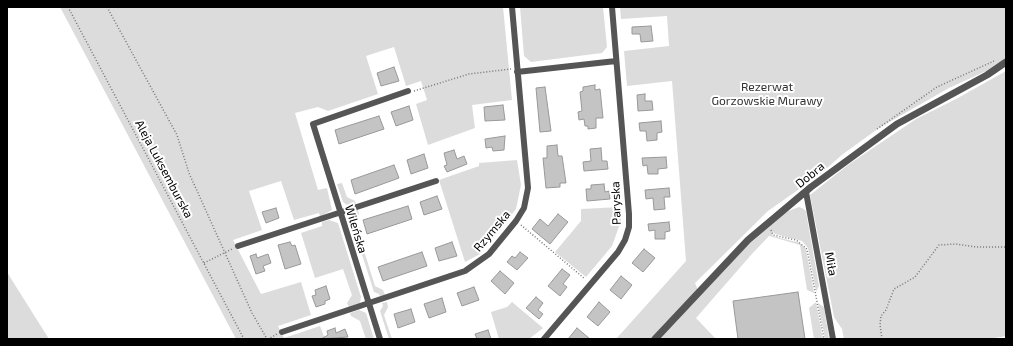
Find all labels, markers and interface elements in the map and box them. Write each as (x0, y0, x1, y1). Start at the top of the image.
park label: Rezerwat Gorzowskie Murawy (711, 80, 823, 108)
street label: Aleja Luksemburska (132, 117, 196, 221)
street label: Dobra (793, 159, 827, 191)
street label: Paryska (608, 181, 624, 225)
street label: Wileńska (342, 203, 370, 255)
street label: Rzymska (471, 208, 513, 254)
street label: Miła (822, 251, 840, 277)

